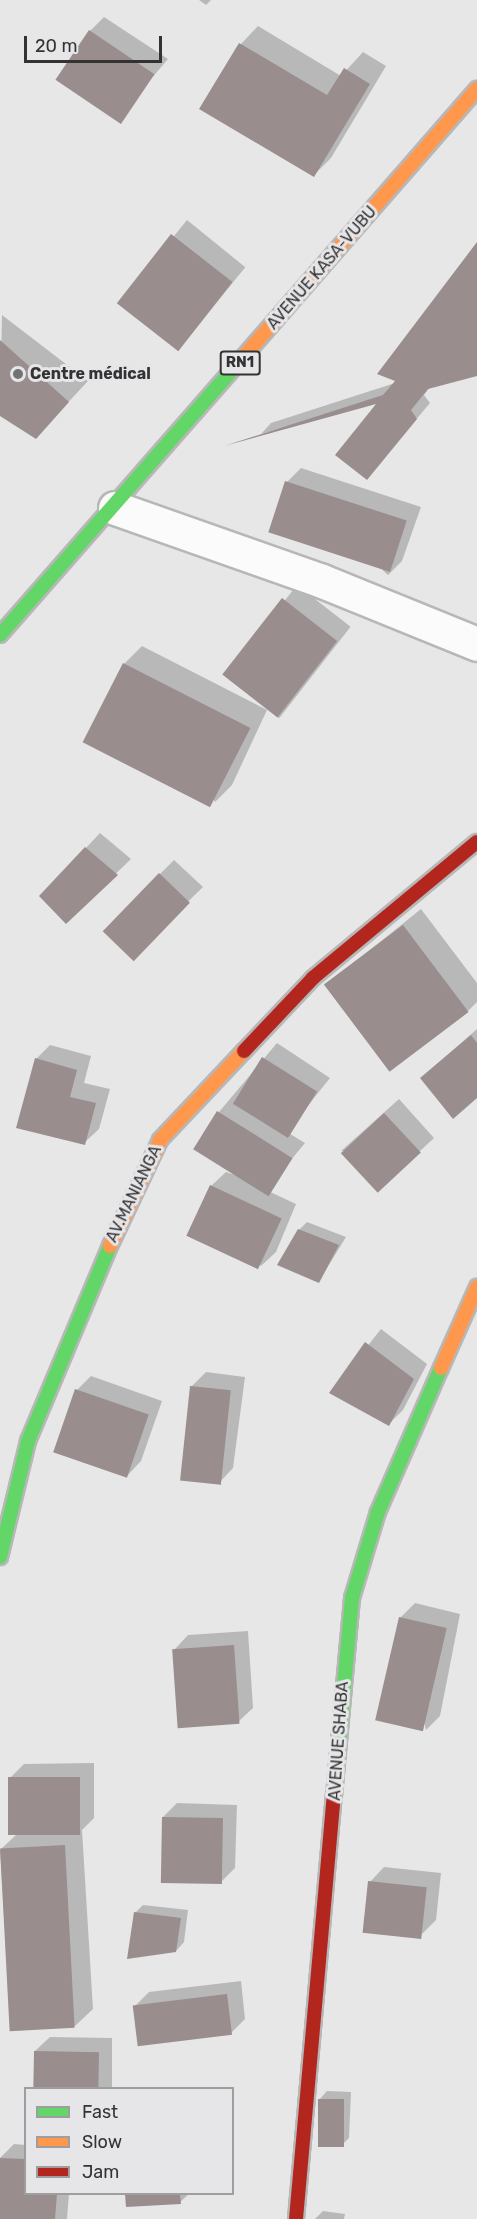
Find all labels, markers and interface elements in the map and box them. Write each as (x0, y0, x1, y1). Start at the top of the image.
scale bar (27, 24, 165, 62)
text: 20 m (35, 35, 77, 57)
street label: AVENUE KASA-VUBU (263, 202, 381, 334)
road number: RN1 (219, 351, 261, 375)
place label: Centre médical (30, 364, 151, 384)
marker: Centre médical (11, 367, 25, 381)
street label: AV.MANIANGA (102, 1142, 166, 1246)
street label: AVENUE SHABA (325, 1681, 353, 1801)
legend (24, 2087, 234, 2195)
text: Fast (82, 2101, 118, 2123)
text: Slow (82, 2131, 122, 2153)
text: Jam (82, 2161, 119, 2183)

